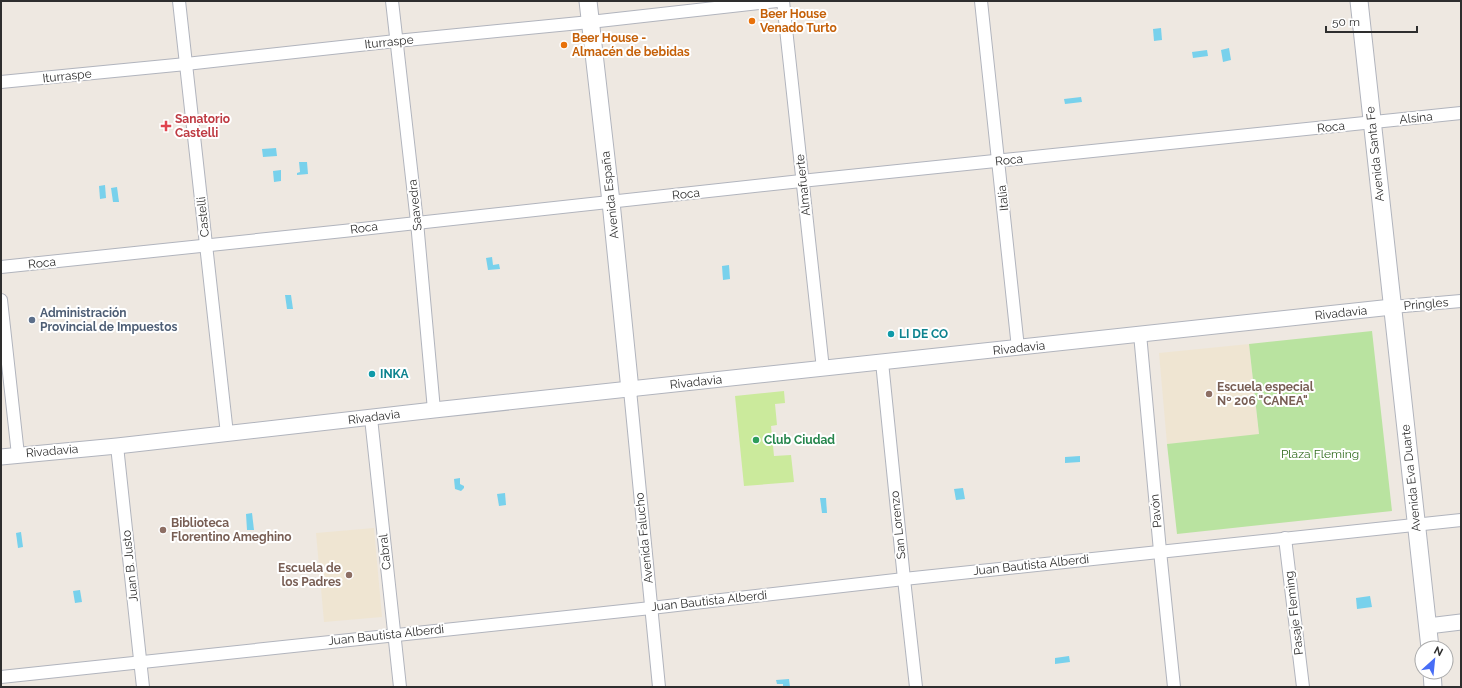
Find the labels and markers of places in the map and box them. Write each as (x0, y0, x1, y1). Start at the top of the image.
place label: Beer House Venado Turto (760, 7, 837, 35)
marker: Beer House Venado Turto (747, 16, 757, 26)
place label: Beer House - Almacén de bebidas (572, 31, 690, 59)
marker: Beer House - Almacén de bebidas (559, 40, 569, 50)
place label: Sanatorio Castelli (175, 112, 230, 140)
marker: Sanatorio Castelli (160, 120, 172, 132)
place label: Administración Provincial de Impuestos (40, 306, 177, 334)
marker: Administración Provincial de Impuestos (27, 315, 37, 325)
place label: LI DE CO (899, 327, 948, 341)
marker: LI DE CO (886, 329, 896, 339)
place label: INKA (380, 367, 410, 381)
marker: INKA (367, 369, 377, 379)
place label: Escuela especial Nº 206 "CANEA" (1217, 380, 1314, 408)
marker: Escuela especial Nº 206 "CANEA" (1204, 389, 1214, 399)
place label: Club Ciudad (764, 433, 835, 447)
marker: Club Ciudad (751, 435, 761, 445)
place label: Biblioteca Florentino Ameghino (171, 516, 292, 544)
marker: Biblioteca Florentino Ameghino (158, 525, 168, 535)
place label: Escuela de los Padres (278, 561, 341, 589)
marker: Escuela de los Padres (344, 570, 354, 580)

